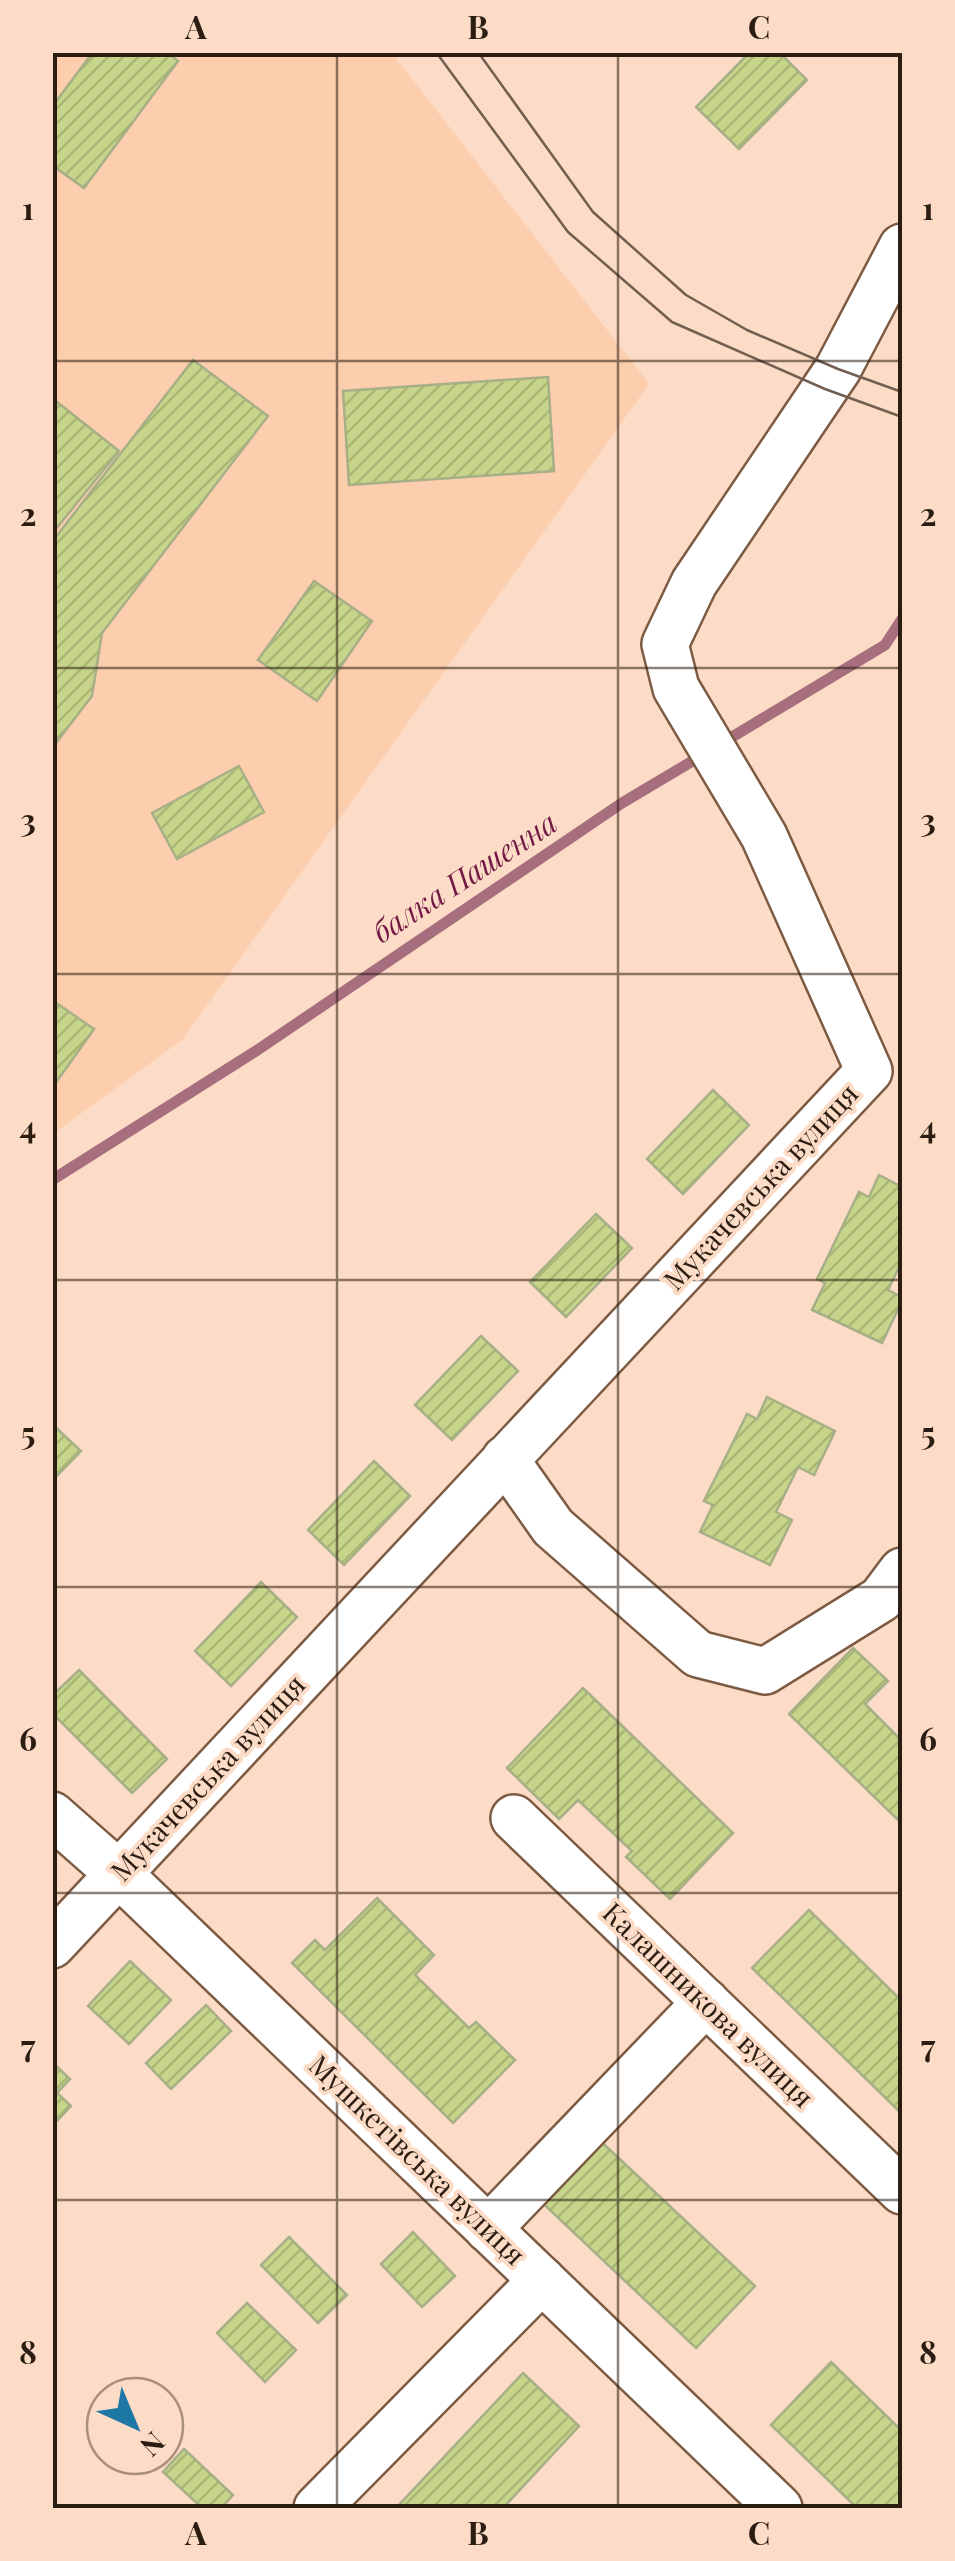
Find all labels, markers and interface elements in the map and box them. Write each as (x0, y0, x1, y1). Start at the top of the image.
text: A (184, 4, 207, 47)
text: B (467, 4, 489, 47)
text: C (748, 4, 770, 47)
text: 1 (22, 185, 34, 228)
text: 1 (922, 185, 934, 228)
text: 2 (20, 491, 36, 534)
text: 2 (920, 491, 936, 534)
text: 3 (20, 797, 36, 840)
text: 3 (920, 797, 936, 840)
water label: балка Пашенна (364, 802, 564, 951)
street label: Мукачевська вулиця (655, 1075, 865, 1297)
text: 4 (20, 1104, 36, 1147)
text: 4 (920, 1104, 936, 1147)
text: 5 (21, 1410, 35, 1453)
text: 5 (921, 1410, 935, 1453)
street label: Мукачевська вулиця (102, 1666, 312, 1888)
text: 6 (19, 1716, 37, 1759)
text: 6 (919, 1716, 937, 1759)
street label: Калашникова вулиця (596, 1893, 823, 2114)
text: 7 (21, 2023, 36, 2066)
text: 7 (921, 2023, 936, 2066)
street label: Мушкетівська вулиця (302, 2046, 534, 2272)
text: 8 (19, 2329, 37, 2372)
text: 8 (919, 2329, 937, 2372)
north arrow (85, 2376, 185, 2476)
text: N (133, 2425, 174, 2465)
text: A (184, 2510, 207, 2553)
text: B (467, 2510, 489, 2553)
text: C (748, 2510, 770, 2553)

